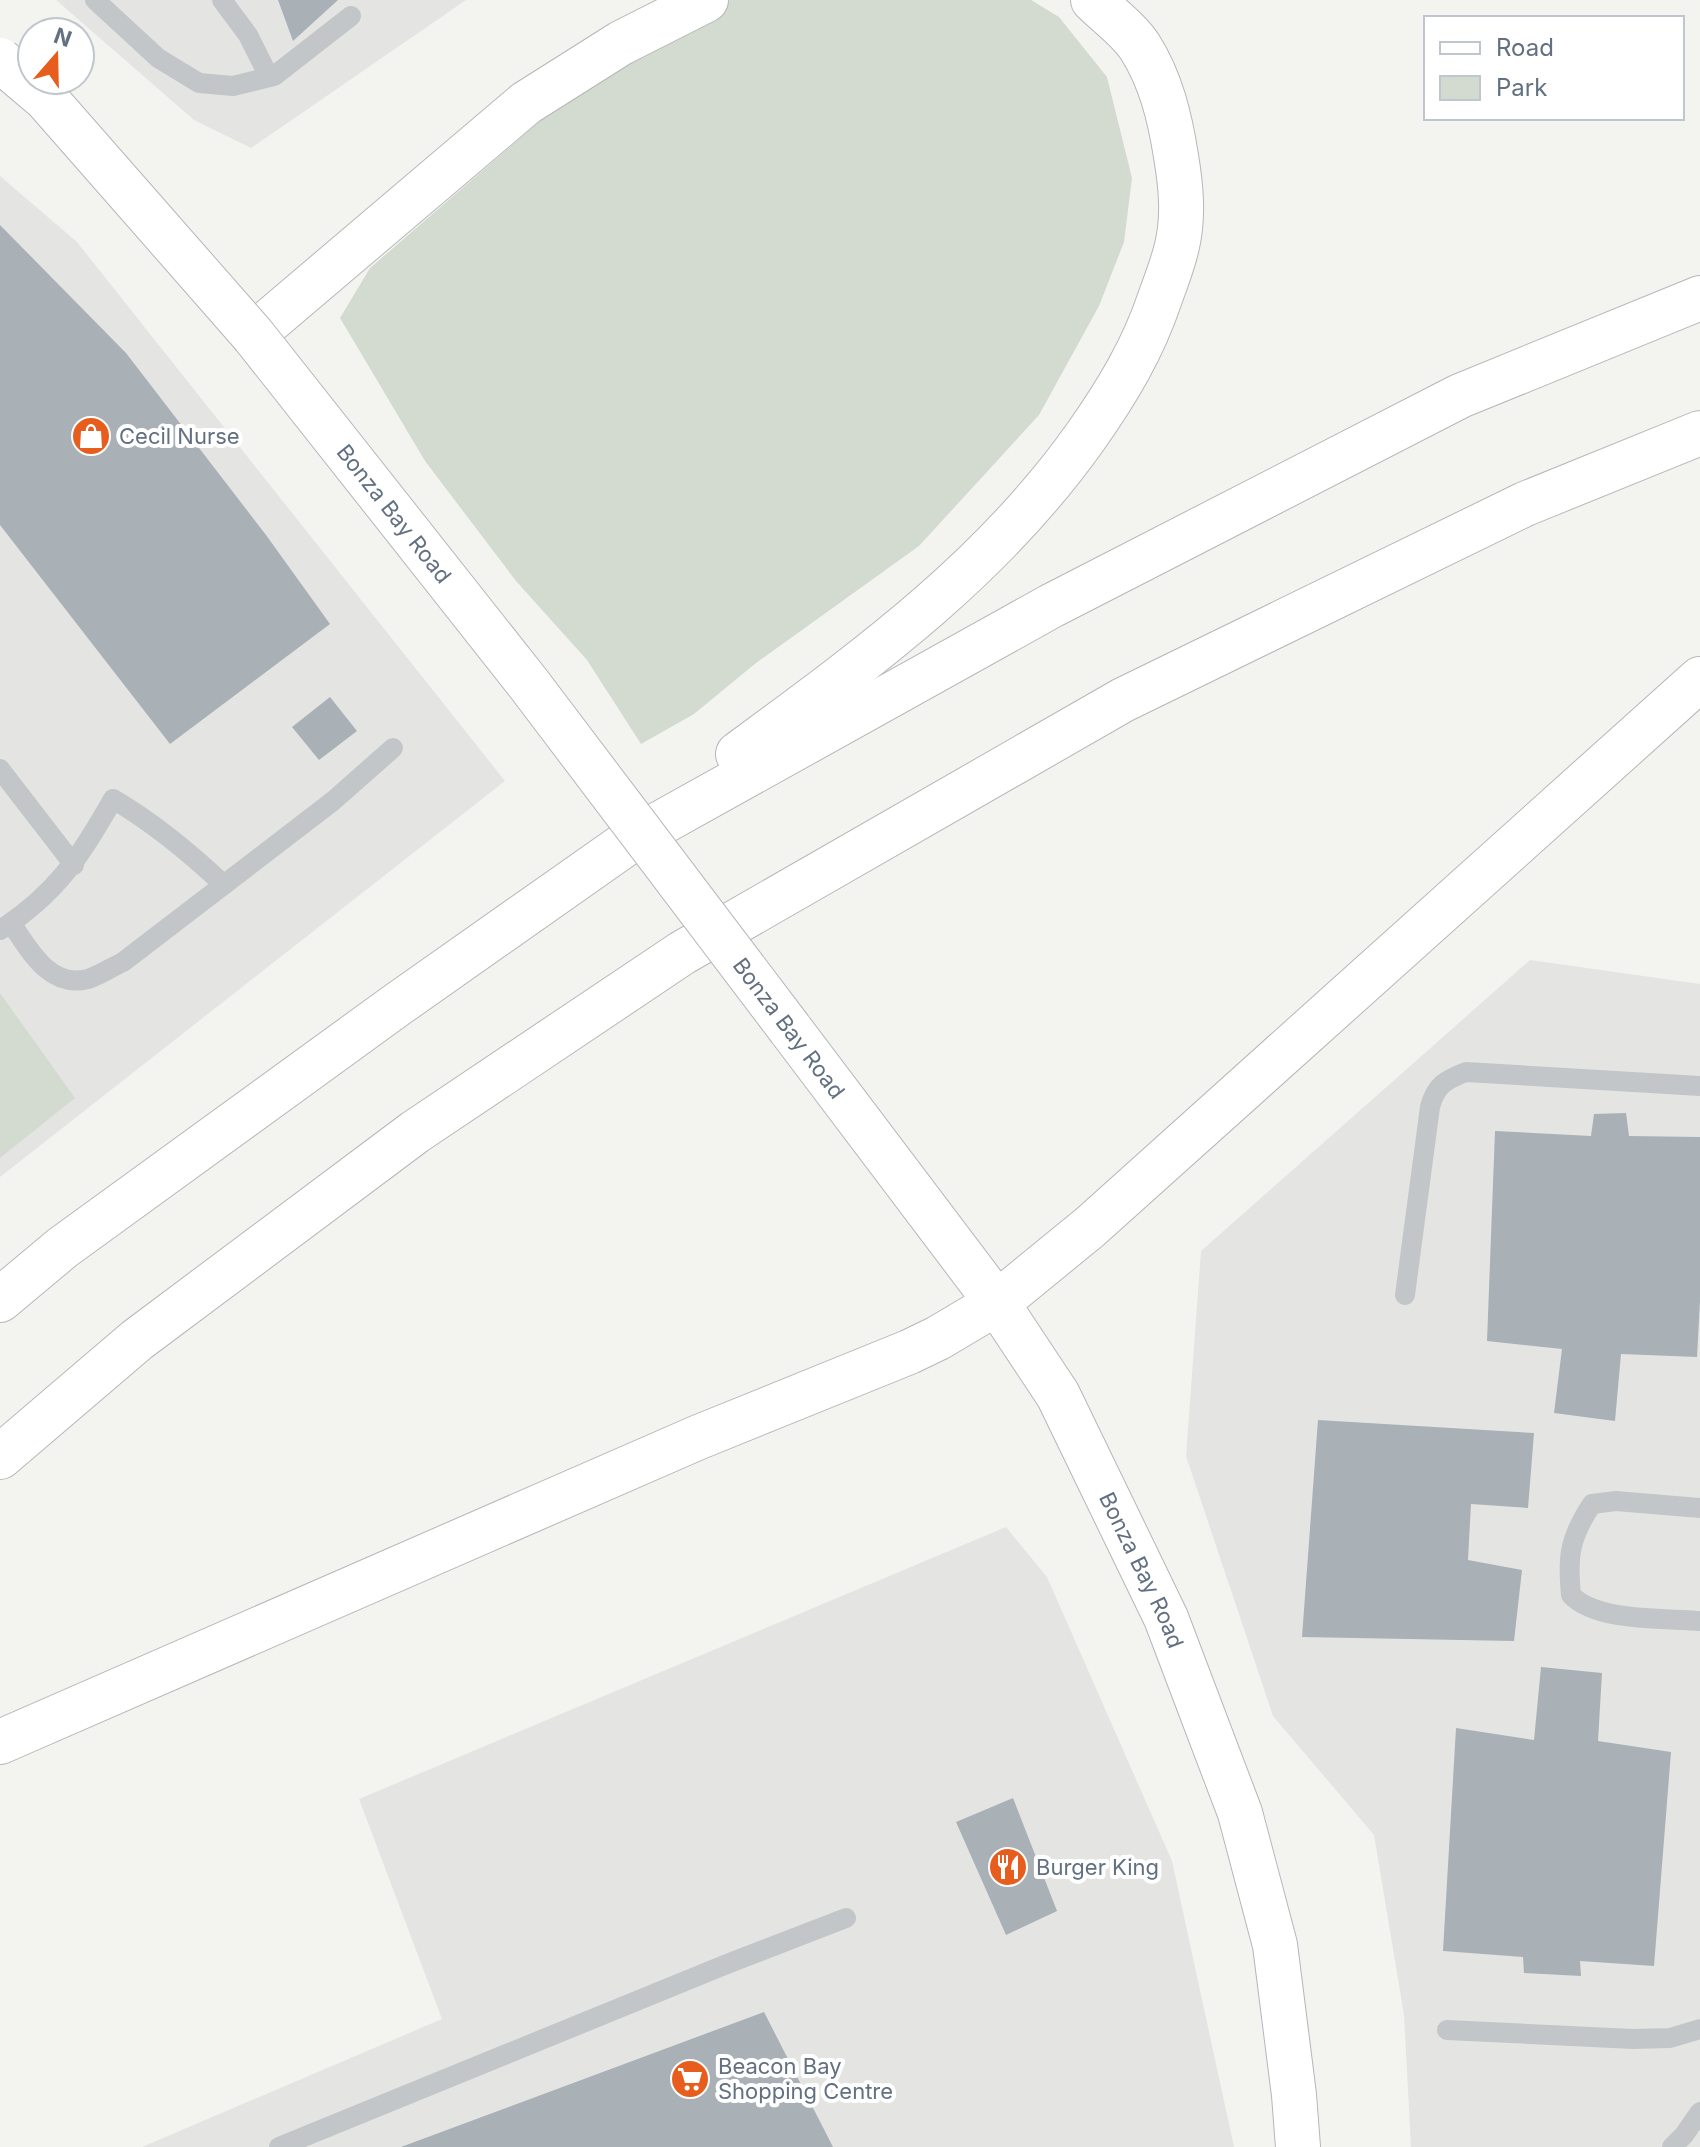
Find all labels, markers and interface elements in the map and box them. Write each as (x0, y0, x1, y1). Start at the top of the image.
north arrow (16, 16, 96, 96)
legend (1424, 16, 1684, 120)
text: N (51, 22, 75, 52)
text: Road (1496, 33, 1554, 62)
text: Park (1496, 73, 1547, 102)
shop icon: Cecil Nurse (70, 415, 112, 457)
place label: Cecil Nurse (119, 423, 240, 449)
street label: Bonza Bay Road (332, 439, 457, 588)
street label: Bonza Bay Road (728, 953, 850, 1103)
street label: Bonza Bay Road (1094, 1488, 1189, 1652)
restaurant icon: Burger King (987, 1846, 1029, 1888)
place label: Burger King (1036, 1854, 1159, 1880)
place label: Beacon Bay Shopping Centre (718, 2053, 893, 2104)
supermarket icon: Beacon Bay Shopping Centre (669, 2058, 711, 2100)

